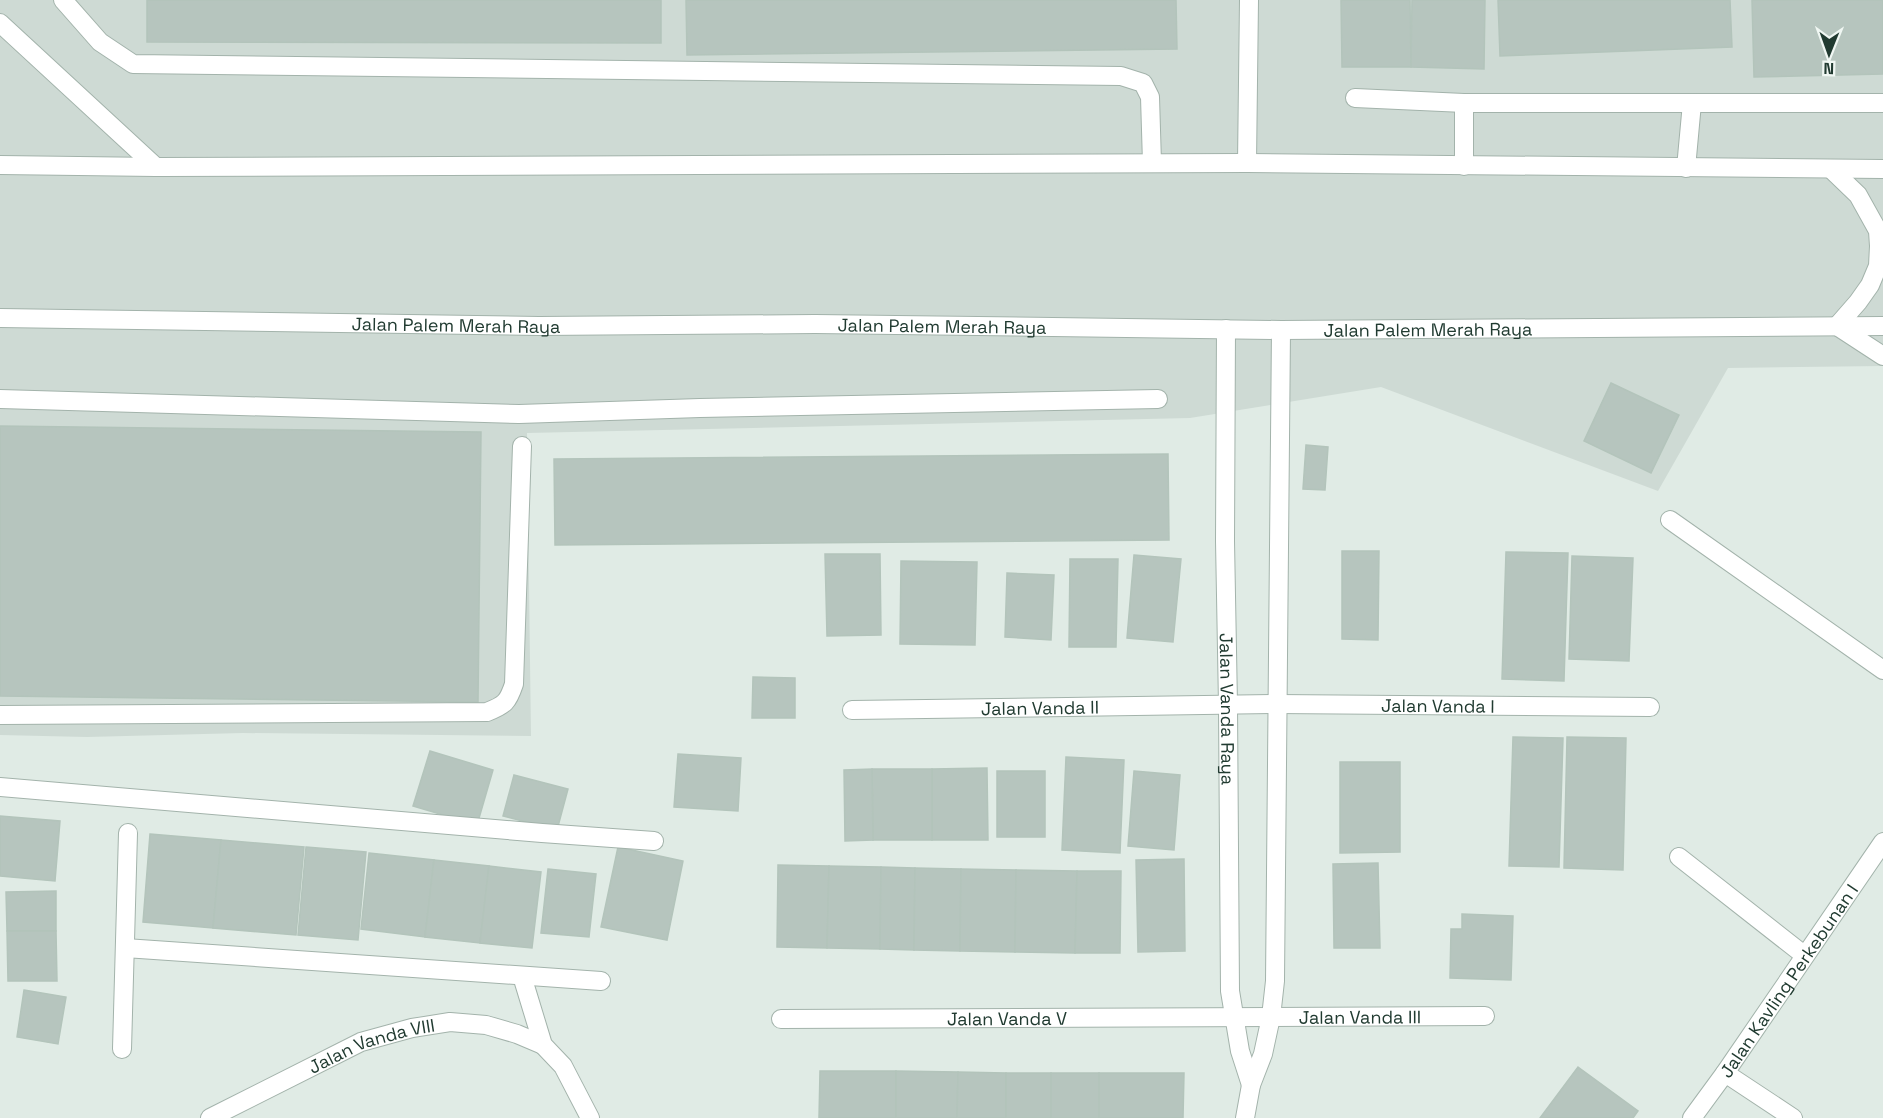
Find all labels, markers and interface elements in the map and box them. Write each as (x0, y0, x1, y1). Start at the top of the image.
north arrow (1799, 24, 1859, 84)
text: N (1823, 58, 1834, 79)
street label: Jalan Palem Merah Raya (351, 312, 560, 337)
street label: Jalan Palem Merah Raya (837, 313, 1047, 338)
street label: Jalan Palem Merah Raya (1323, 317, 1532, 341)
street label: Jalan Vanda Raya (1215, 633, 1240, 785)
street label: Jalan Vanda I (1381, 693, 1495, 717)
street label: Jalan Vanda II (981, 695, 1099, 720)
street label: Jalan Kavling Perkebunan I (1714, 879, 1863, 1082)
street label: Jalan Vanda III (1299, 1005, 1421, 1028)
street label: Jalan Vanda V (947, 1006, 1067, 1030)
street label: Jalan Vanda VIII (304, 1013, 436, 1078)

